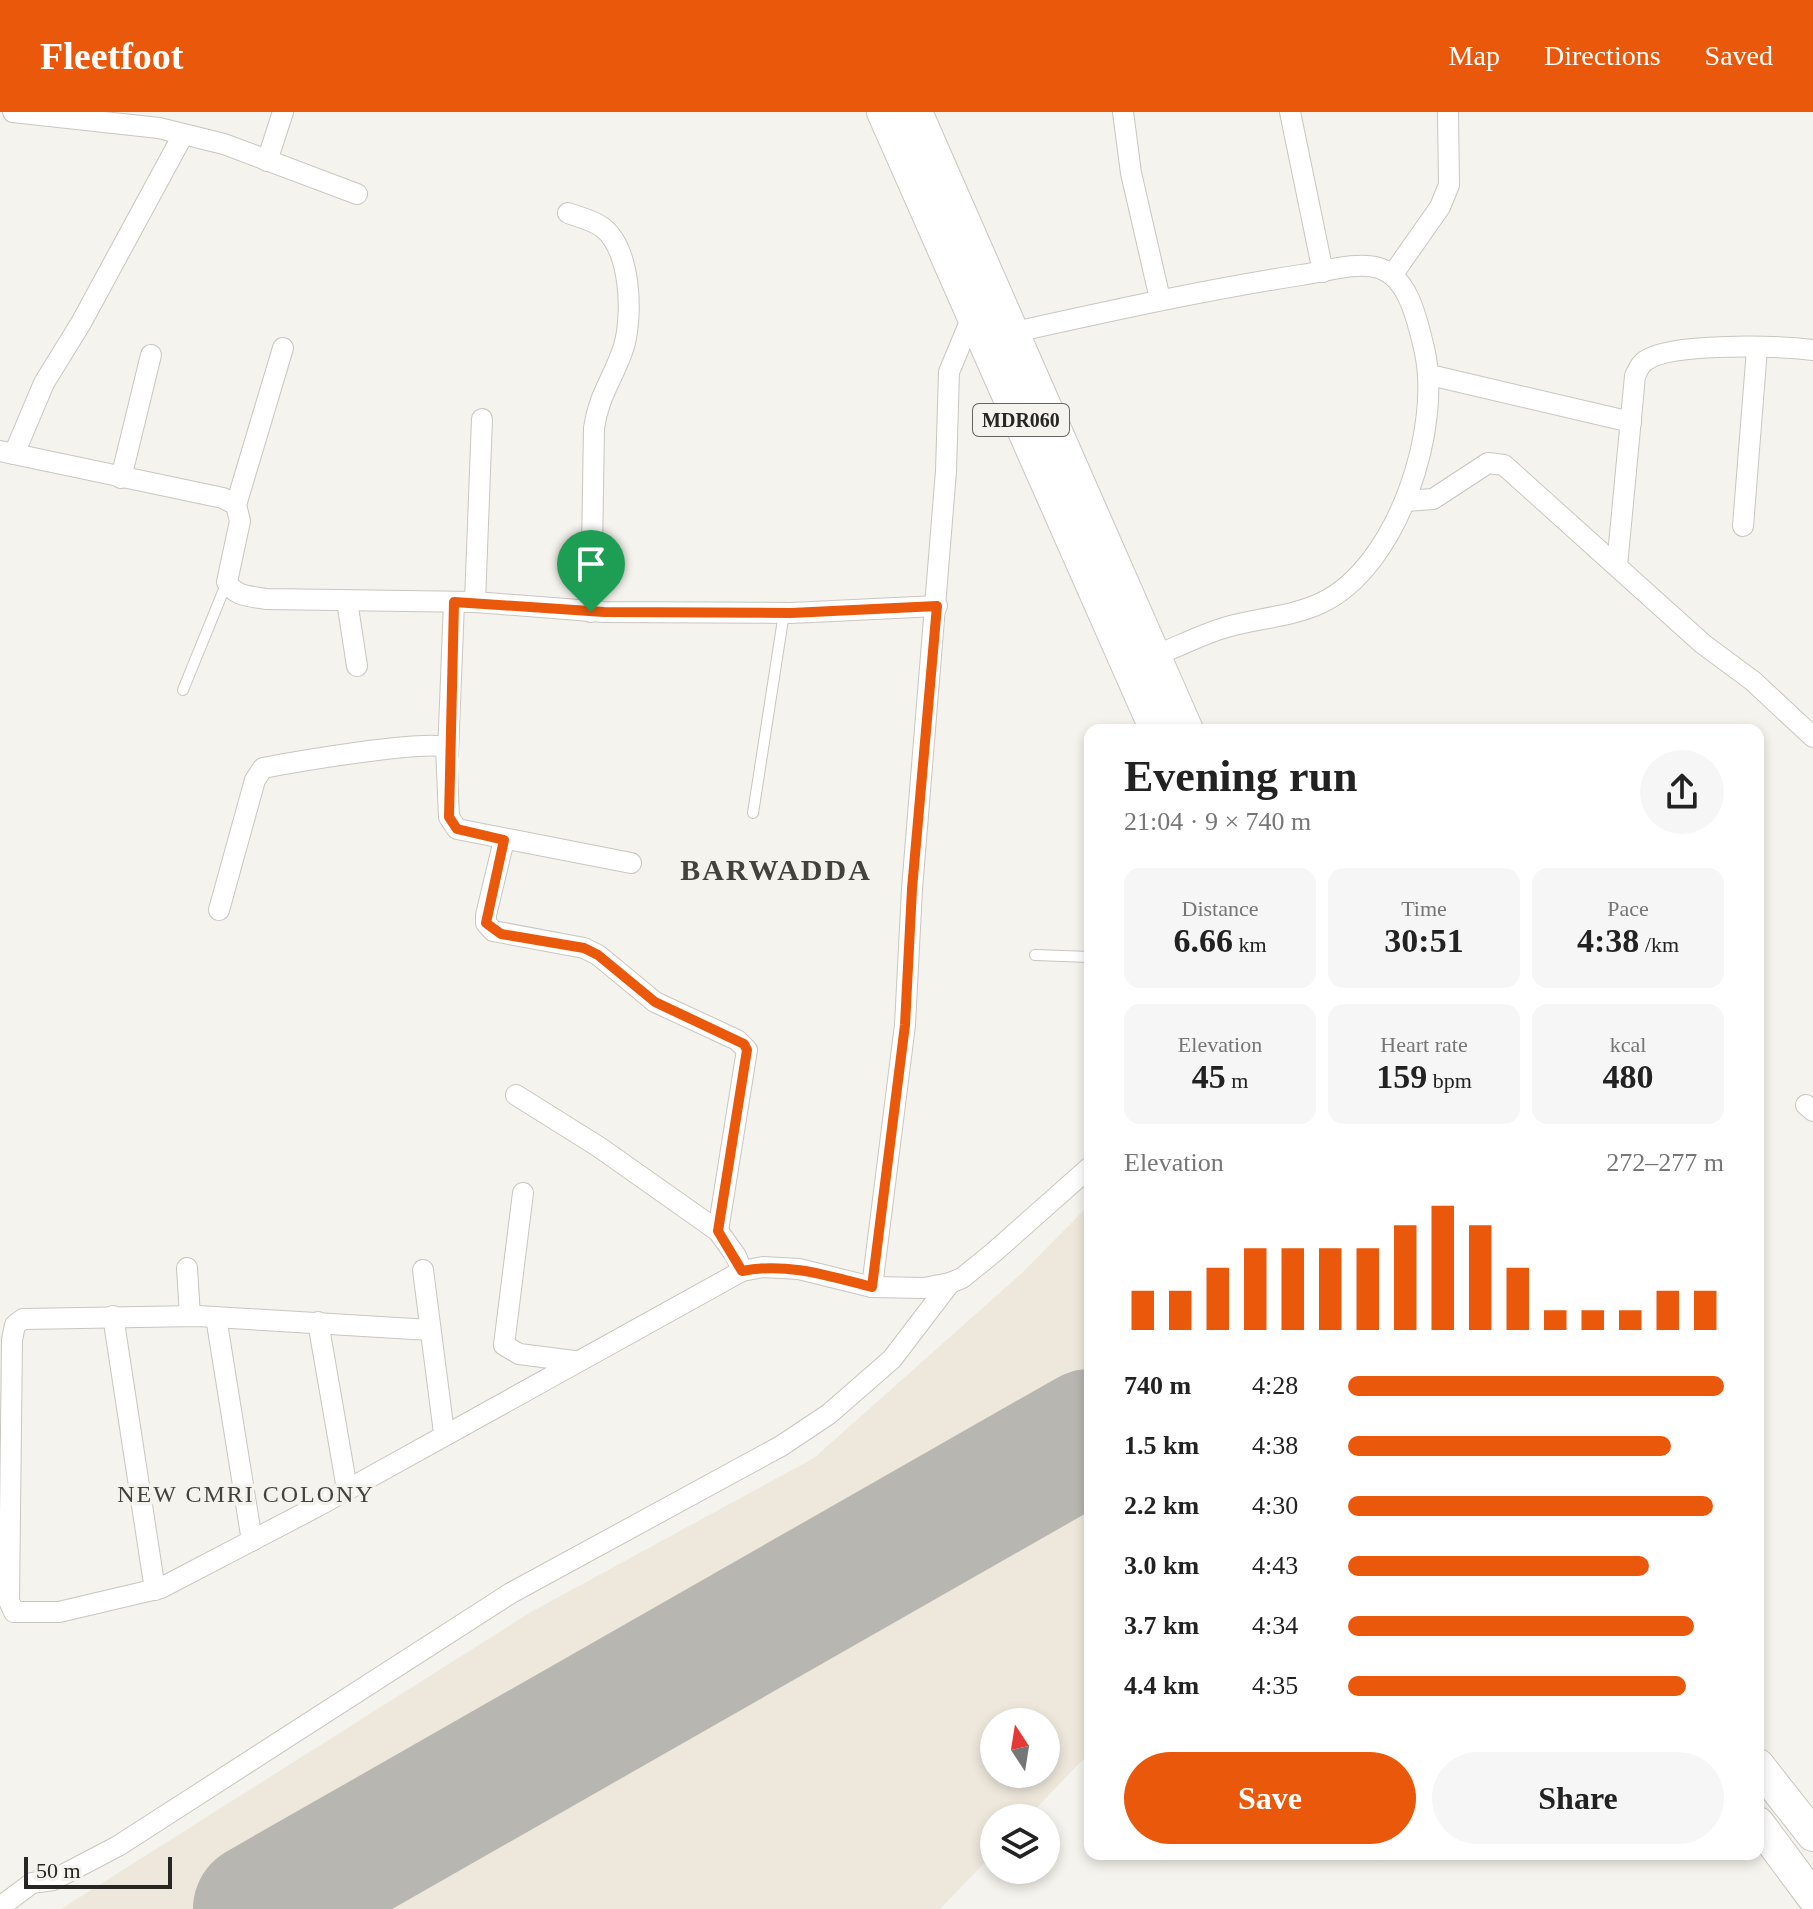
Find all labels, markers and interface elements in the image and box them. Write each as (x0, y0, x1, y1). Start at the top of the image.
text: Fleetfoot (40, 35, 183, 77)
text: Map (1449, 40, 1500, 71)
text: Directions (1544, 40, 1661, 71)
text: Saved (1705, 40, 1773, 71)
road number: MDR060 (973, 404, 1069, 436)
pin (557, 530, 625, 612)
icon: arrive (569, 542, 613, 586)
button: share (1640, 750, 1724, 834)
text: Evening run (1124, 752, 1358, 801)
text: 21:04 · 9 × 740 m (1124, 807, 1311, 836)
district label: BARWADDA (680, 853, 872, 886)
text: Distance (1182, 896, 1258, 921)
text: Time (1401, 896, 1447, 921)
text: Pace (1607, 896, 1649, 921)
text: 6.66 (1173, 922, 1233, 959)
text: 30:51 (1384, 922, 1464, 959)
text: 4:38 (1577, 922, 1639, 959)
text: km (1233, 932, 1267, 957)
text: /km (1639, 932, 1679, 957)
text: Elevation (1178, 1032, 1262, 1057)
text: Heart rate (1380, 1032, 1468, 1057)
text: kcal (1610, 1032, 1646, 1057)
text: 45 (1192, 1058, 1226, 1095)
text: 159 (1376, 1058, 1427, 1095)
text: 480 (1603, 1058, 1654, 1095)
text: m (1226, 1068, 1248, 1093)
text: bpm (1427, 1068, 1472, 1093)
text: Elevation (1124, 1148, 1224, 1177)
text: 272–277 m (1606, 1148, 1724, 1177)
text: 740 m (1124, 1371, 1191, 1400)
text: 4:28 (1252, 1371, 1298, 1400)
text: 1.5 km (1124, 1431, 1199, 1460)
text: 4:38 (1252, 1431, 1298, 1460)
district label: NEW CMRI COLONY (117, 1481, 375, 1507)
text: 2.2 km (1124, 1491, 1199, 1520)
text: 4:30 (1252, 1491, 1298, 1520)
text: 3.0 km (1124, 1551, 1199, 1580)
text: 4:43 (1252, 1551, 1298, 1580)
text: 3.7 km (1124, 1611, 1199, 1640)
text: 4:34 (1252, 1611, 1298, 1640)
text: 4.4 km (1124, 1671, 1199, 1700)
text: 4:35 (1252, 1671, 1298, 1700)
north arrow (980, 1708, 1060, 1788)
map controls (980, 1708, 1060, 1884)
button: Save (1124, 1752, 1416, 1844)
button: Share (1432, 1752, 1724, 1844)
button: layers (980, 1804, 1060, 1884)
scale bar (24, 1853, 172, 1889)
text: 50 m (36, 1858, 81, 1883)

